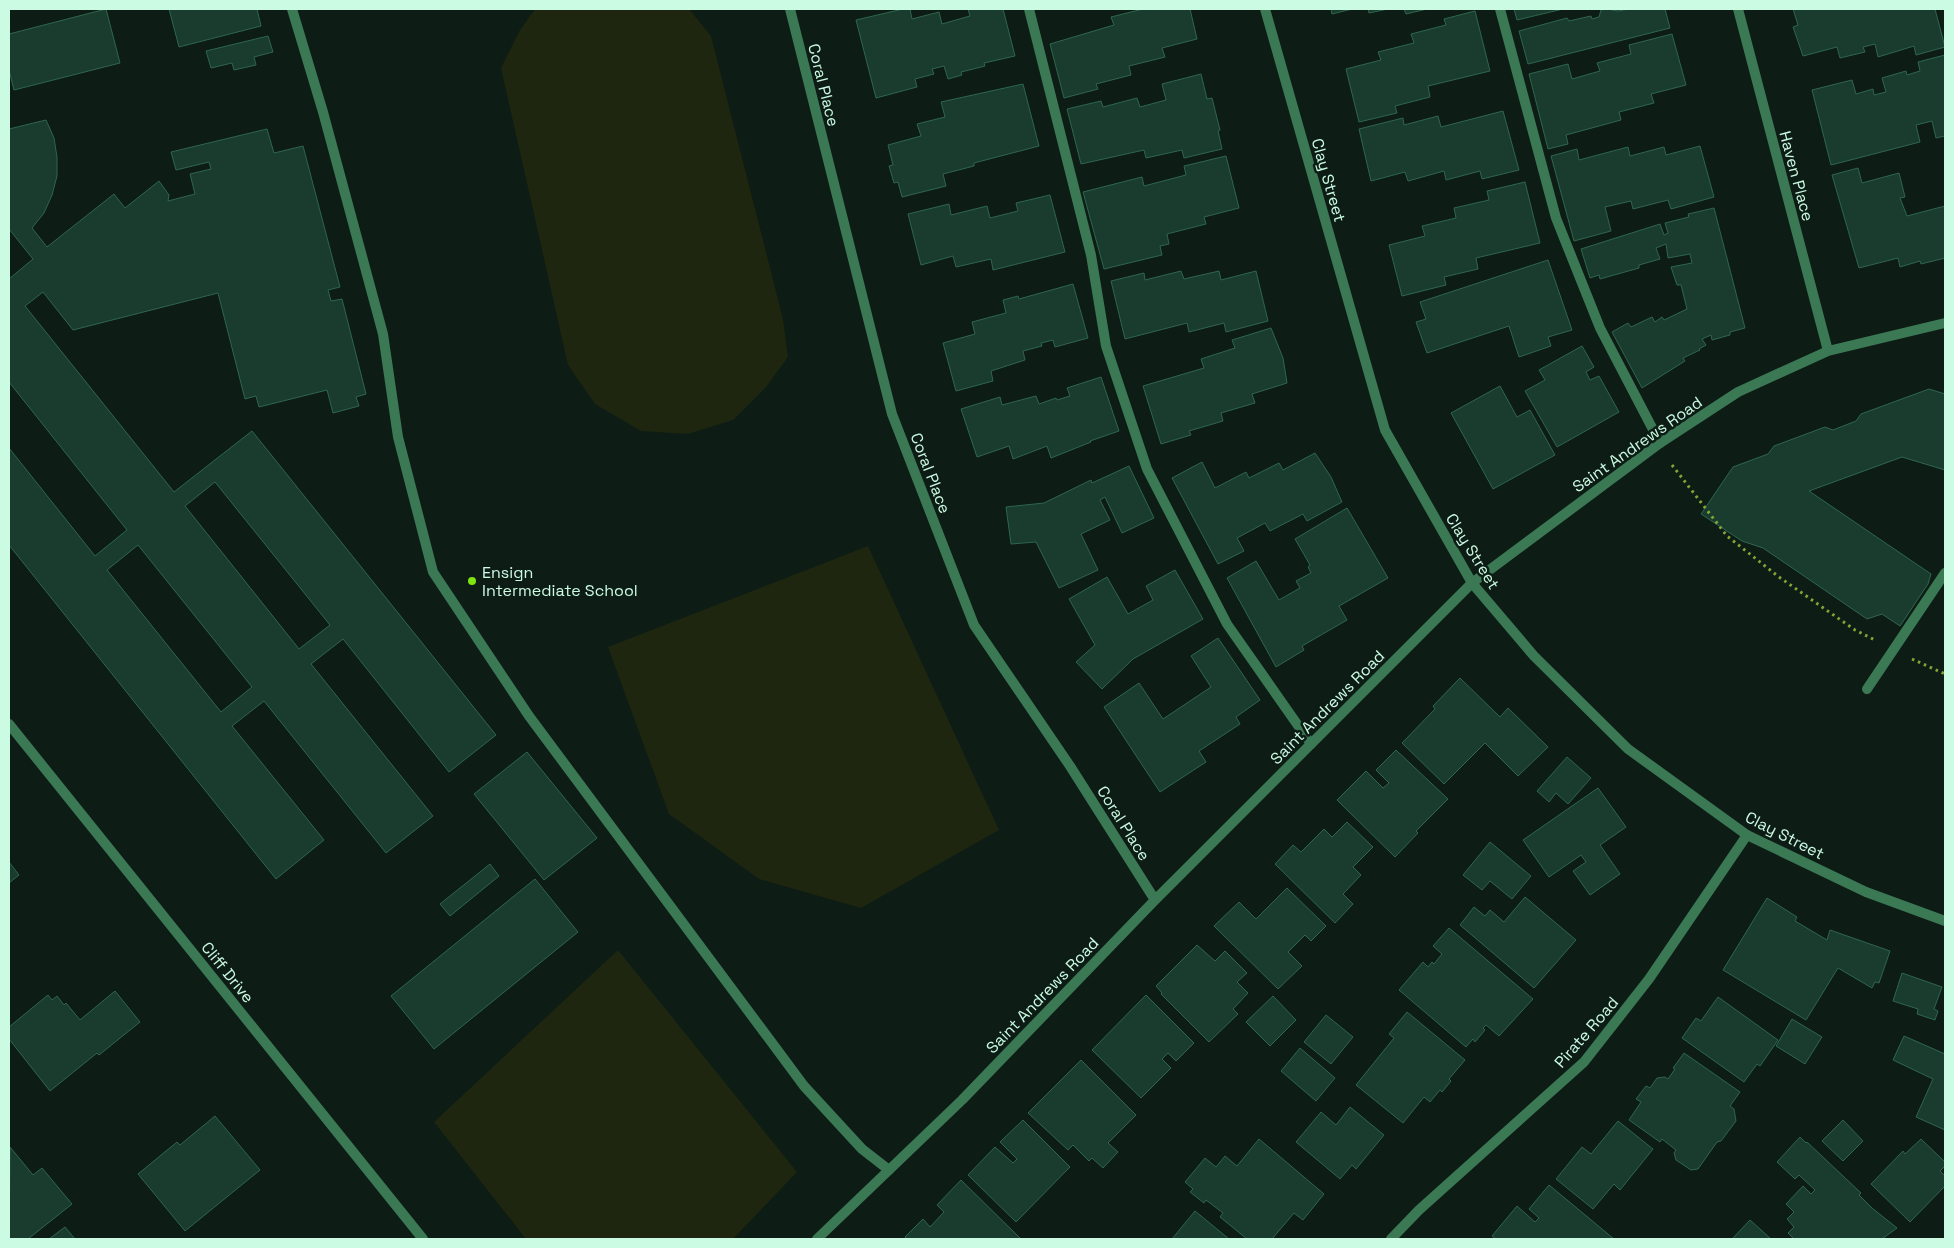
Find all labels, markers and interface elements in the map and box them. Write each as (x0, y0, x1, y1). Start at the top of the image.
street label: Coral Place (803, 41, 844, 129)
street label: Haven Place (1774, 129, 1819, 224)
street label: Clay Street (1307, 136, 1350, 224)
street label: Saint Andrews Road (1568, 392, 1706, 497)
street label: Coral Place (906, 430, 956, 516)
street label: Clay Street (1441, 509, 1504, 593)
place label: Ensign Intermediate School (482, 562, 638, 601)
marker: Ensign Intermediate School (466, 575, 478, 587)
street label: Saint Andrews Road (1266, 646, 1389, 769)
street label: Coral Place (1092, 782, 1155, 865)
street label: Clay Street (1742, 807, 1828, 864)
street label: Saint Andrews Road (981, 933, 1103, 1058)
street label: Cliff Drive (197, 937, 259, 1007)
street label: Pirate Road (1550, 992, 1623, 1072)

